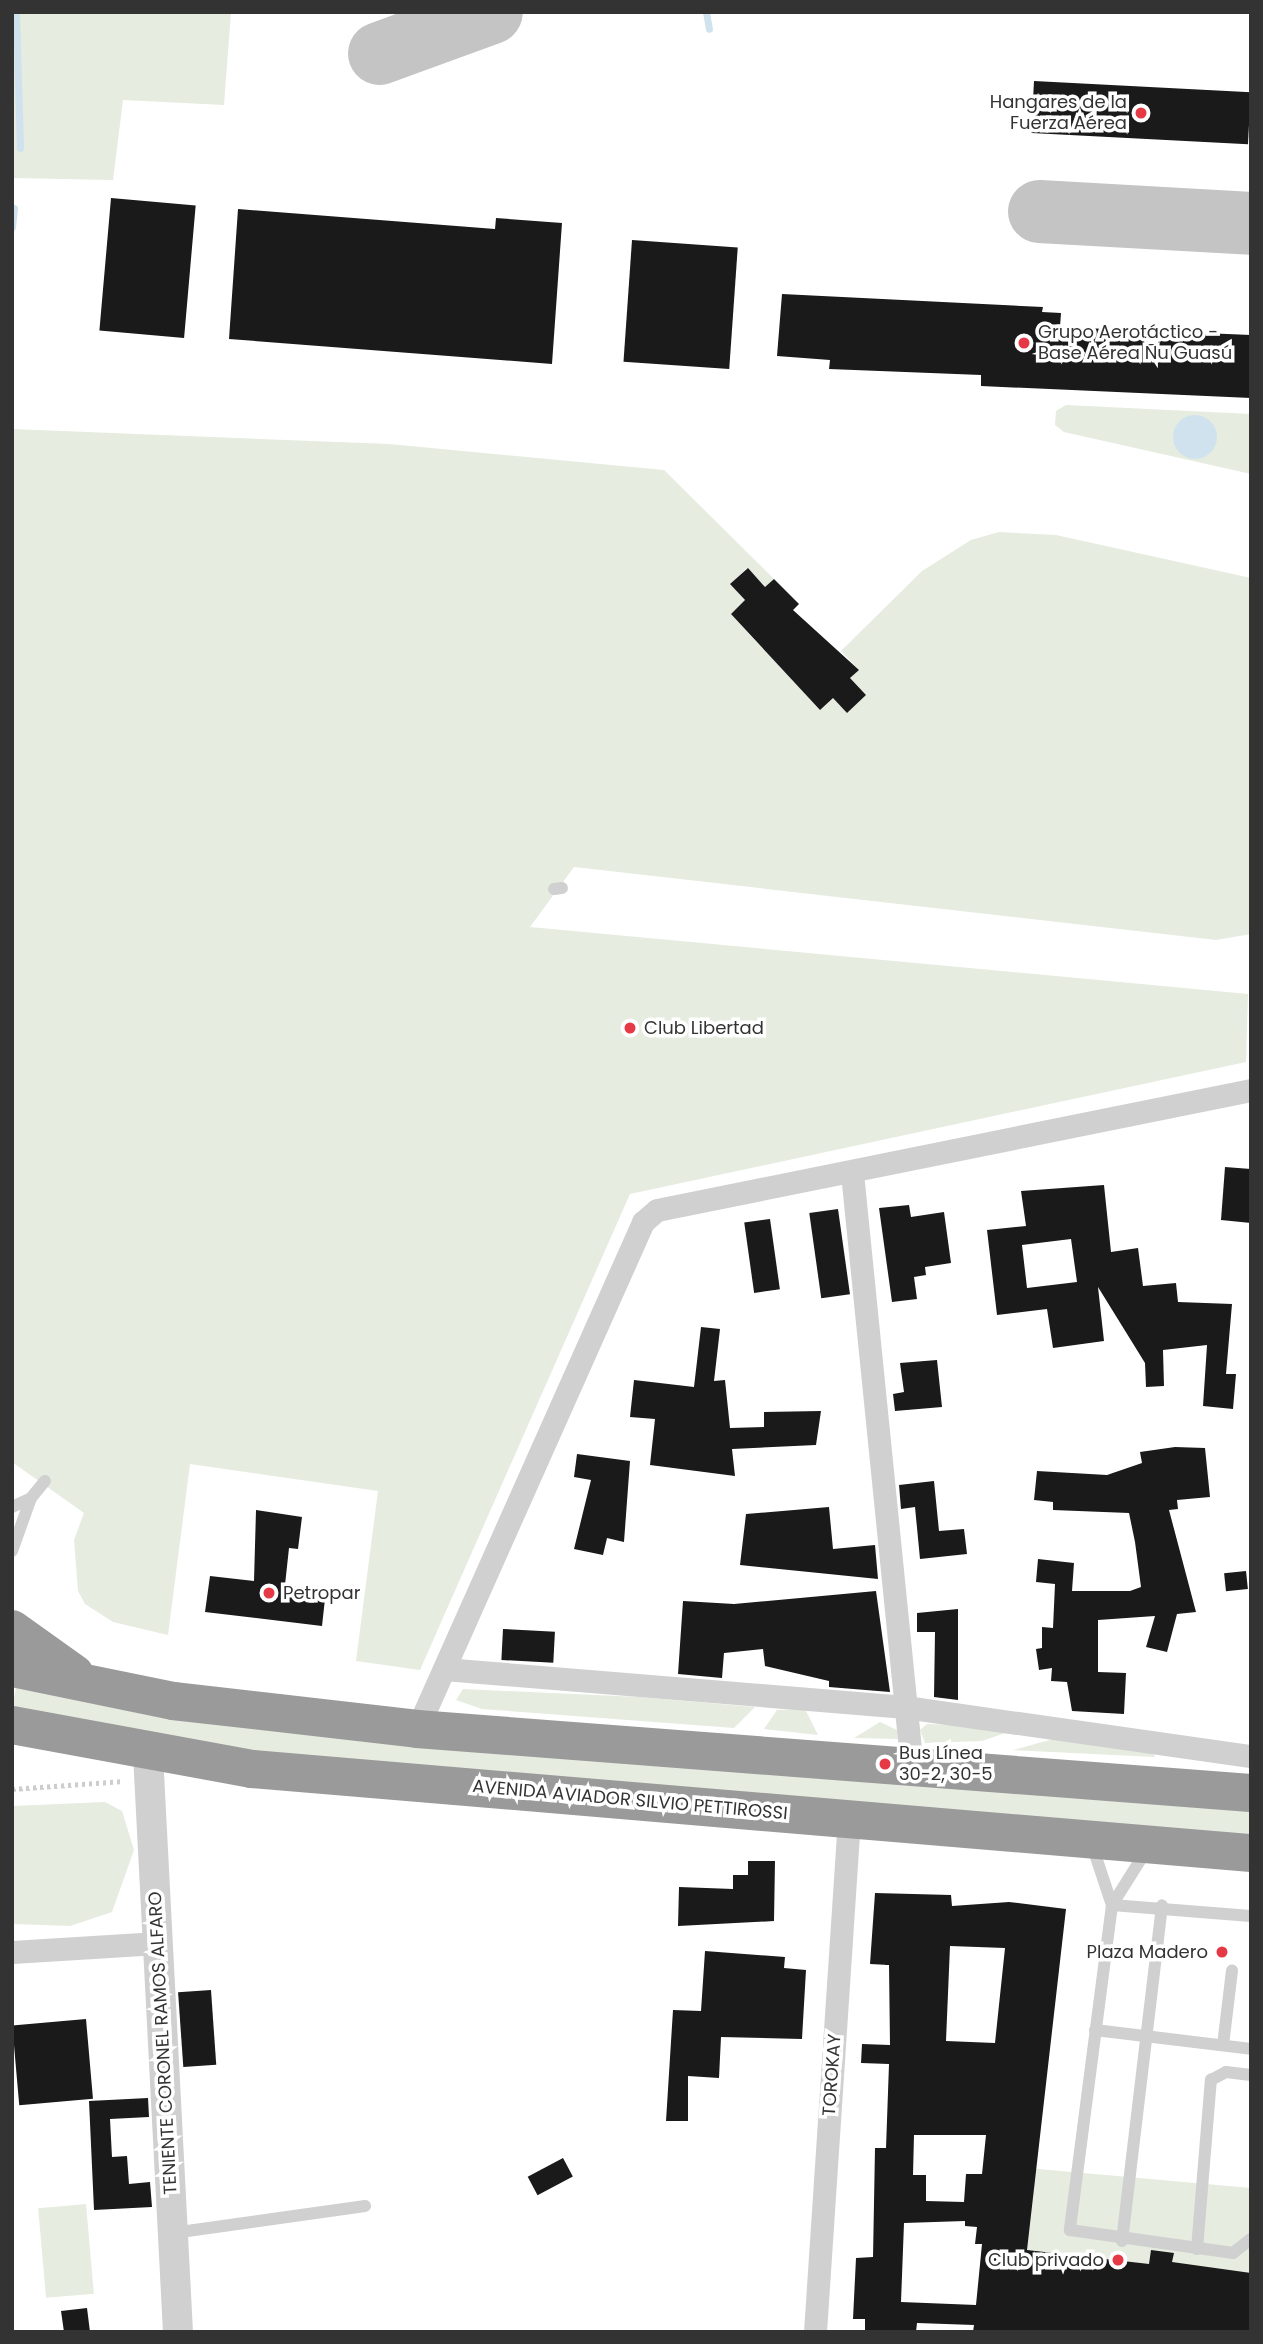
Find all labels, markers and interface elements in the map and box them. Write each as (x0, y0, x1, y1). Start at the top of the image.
place label: Hangares de la Fuerza Aérea (990, 92, 1127, 134)
marker: Hangares de la Fuerza Aérea (1133, 105, 1149, 121)
place label: Grupo Aerotáctico - Base Aérea Ñu Guasú (1038, 322, 1232, 364)
marker: Grupo Aerotáctico - Base Aérea Ñu Guasú (1016, 335, 1032, 351)
place label: Club Libertad (644, 1017, 764, 1039)
marker: Club Libertad (622, 1020, 638, 1036)
place label: Petropar (283, 1582, 360, 1604)
marker: Petropar (261, 1585, 277, 1601)
place label: Bus Línea 30-2, 30-5 (899, 1743, 993, 1786)
marker: Bus Línea 30-2, 30-5 (877, 1756, 893, 1772)
street label: AVENIDA AVIADOR SILVIO PETTIROSSI (472, 1775, 788, 1825)
street label: TENIENTE CORONEL RAMOS ALFARO (144, 1891, 182, 2195)
place label: Plaza Madero (1087, 1941, 1208, 1963)
marker: Plaza Madero (1214, 1944, 1230, 1960)
street label: TOROKAY (818, 2033, 846, 2117)
place label: Club privado (988, 2249, 1104, 2271)
marker: Club privado (1110, 2252, 1126, 2268)

